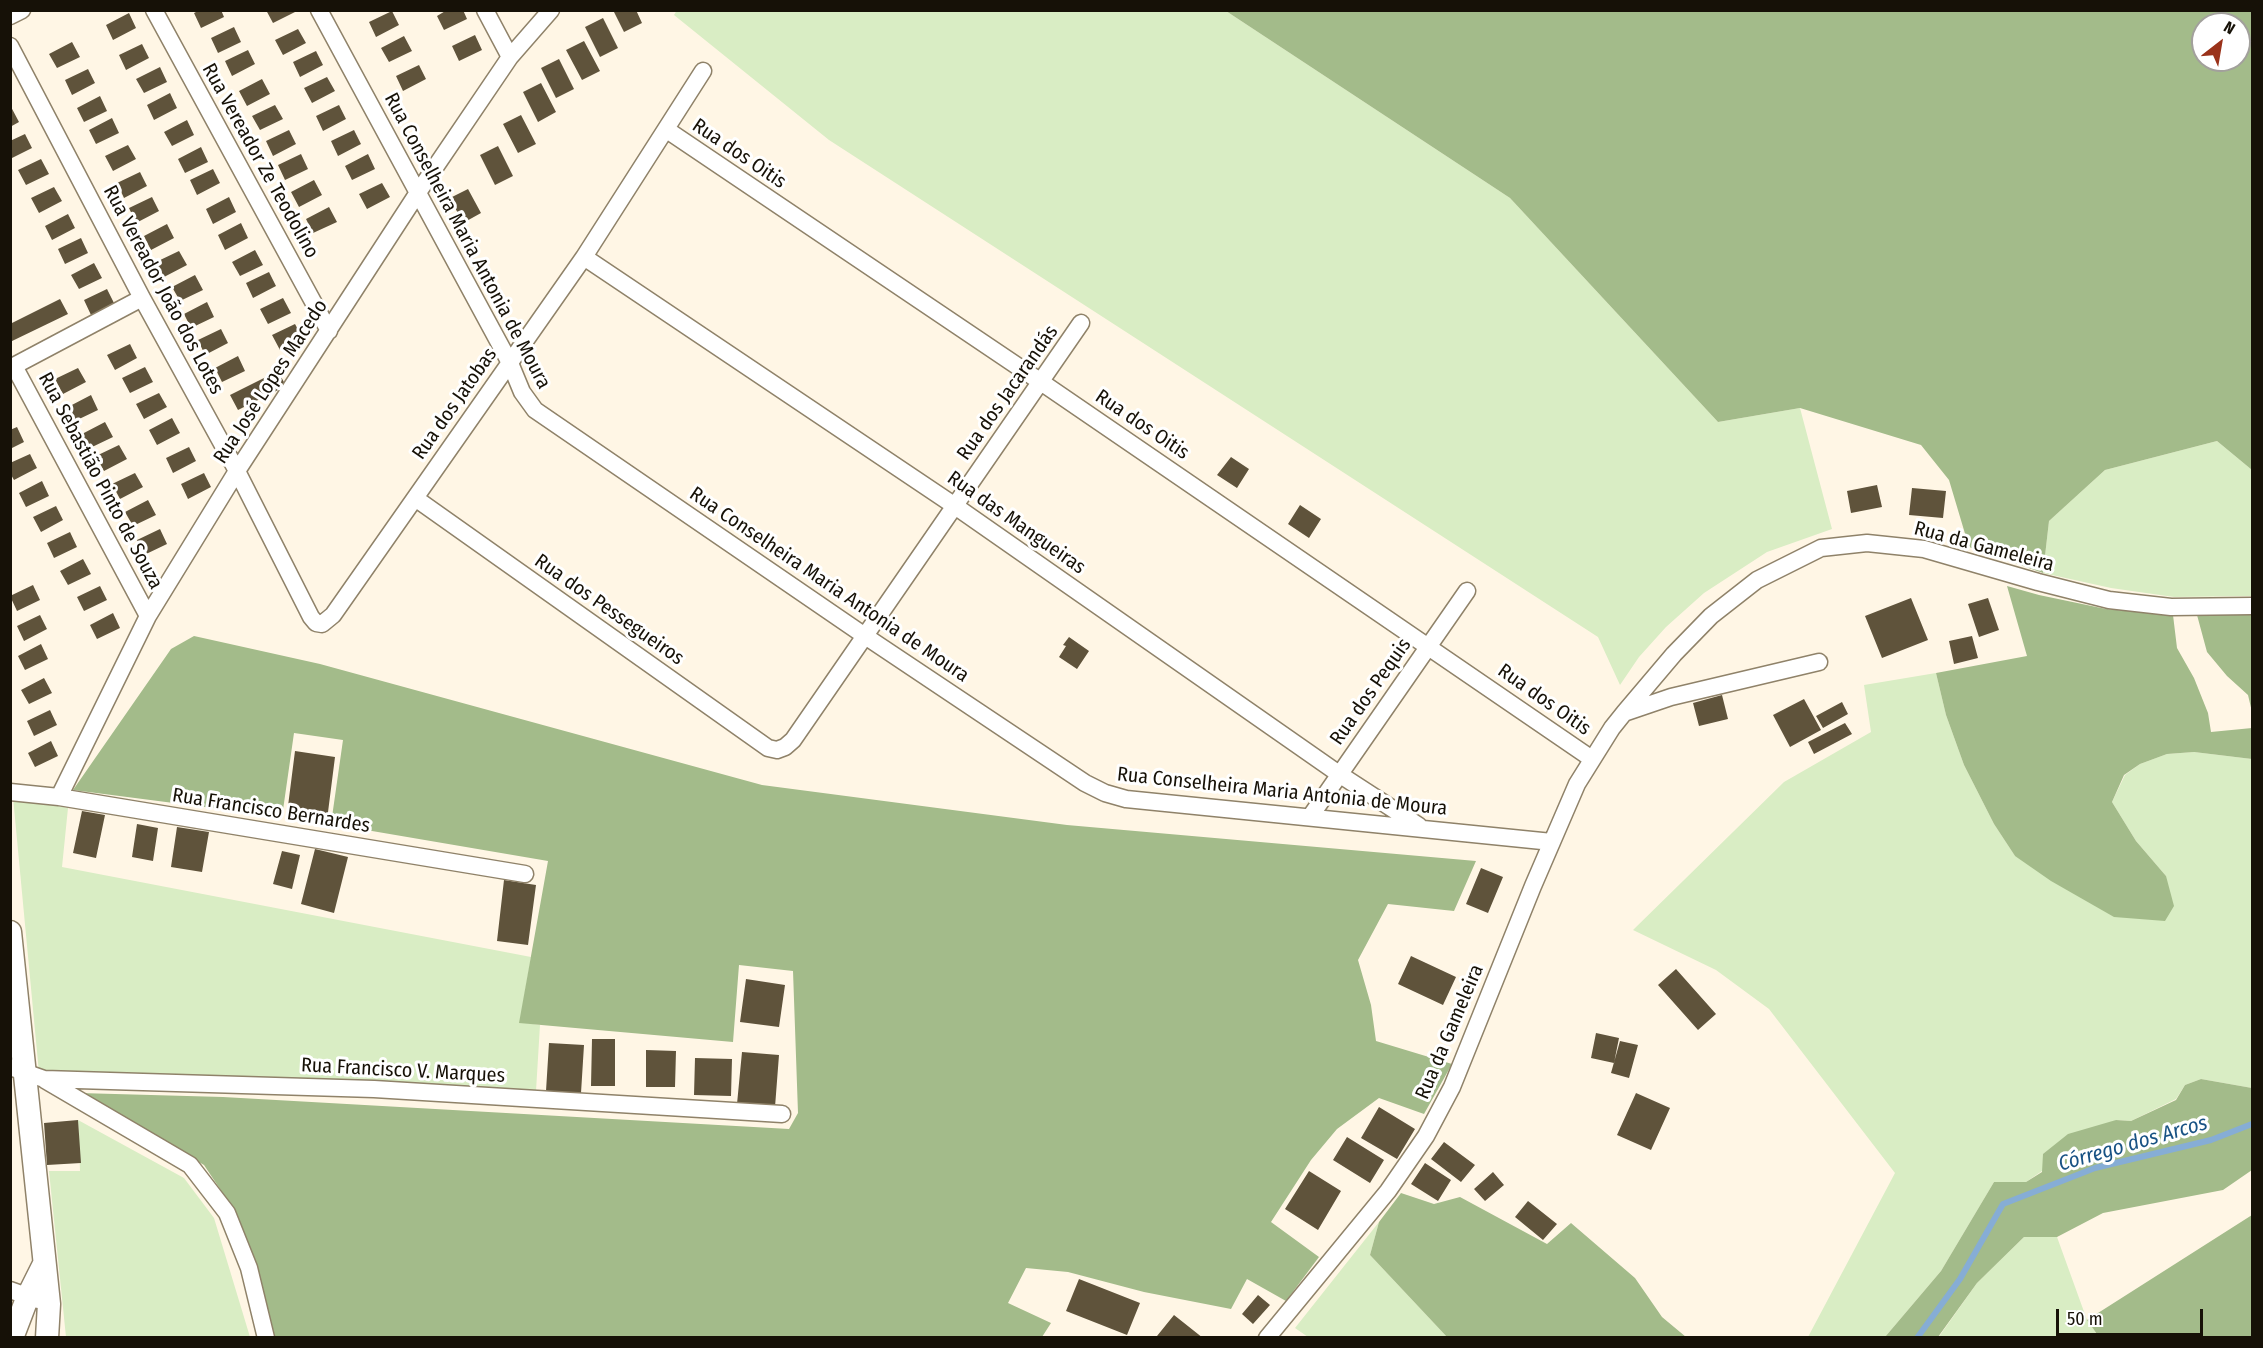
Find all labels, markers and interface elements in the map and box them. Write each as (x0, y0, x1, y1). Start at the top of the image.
north arrow (2191, 12, 2251, 72)
text: N (2220, 17, 2239, 38)
street label: Rua Vereador Ze Teodolino (196, 59, 324, 263)
street label: Rua Conselheira Maria Antonia de Moura (379, 89, 555, 393)
street label: Rua dos Oitis (687, 114, 791, 194)
street label: Rua Vereador João dos Lotes (98, 181, 228, 399)
street label: Rua José Lopes Macedo (209, 295, 333, 469)
street label: Rua dos Jacarandás (952, 321, 1064, 465)
street label: Rua dos Jatobas (408, 343, 502, 465)
street label: Rua Sebastião Pinto de Souza (33, 368, 167, 594)
street label: Rua dos Oitis (1090, 385, 1194, 465)
street label: Rua das Mangueiras (942, 466, 1090, 580)
street label: Rua Conselheira Maria Antonia de Moura (685, 482, 973, 688)
street label: Rua da Gameleira (1911, 517, 2057, 577)
street label: Rua dos Pessegueiros (530, 549, 688, 671)
street label: Rua dos Pequis (1325, 634, 1417, 750)
street label: Rua dos Oitis (1493, 659, 1595, 741)
street label: Rua Conselheira Maria Antonia de Moura (1116, 763, 1448, 821)
street label: Rua Francisco Bernardes (170, 784, 372, 838)
street label: Rua da Gameleira (1411, 961, 1489, 1103)
street label: Rua Francisco V. Marques (300, 1054, 506, 1088)
water label: Córrego dos Arcos (2056, 1111, 2210, 1177)
scale bar (2059, 1297, 2206, 1335)
text: 50 m (2067, 1308, 2103, 1330)

